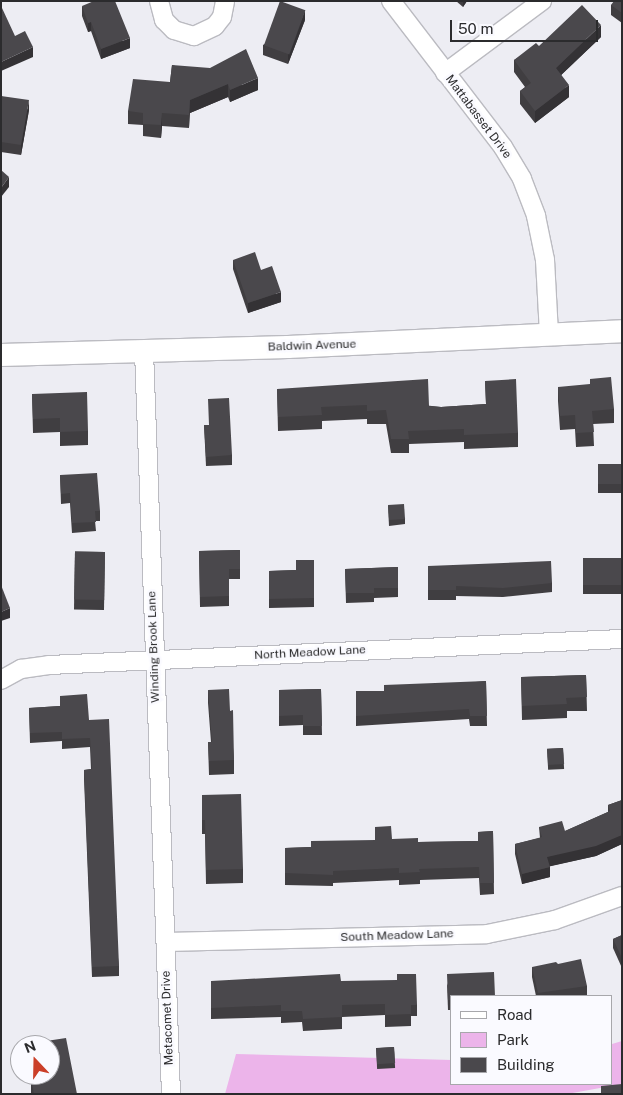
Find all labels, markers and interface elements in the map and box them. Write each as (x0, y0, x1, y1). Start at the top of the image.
scale bar (453, 10, 600, 42)
text: 50 m (458, 20, 493, 37)
street label: Mattabasset Drive (442, 72, 514, 162)
street label: Baldwin Avenue (267, 337, 357, 355)
street label: Winding Brook Lane (145, 591, 163, 703)
street label: North Meadow Lane (254, 643, 366, 663)
street label: South Meadow Lane (340, 927, 454, 945)
street label: Metacomet Drive (159, 970, 177, 1066)
legend (450, 995, 613, 1085)
text: Road (497, 1006, 533, 1023)
text: Park (497, 1031, 529, 1048)
north arrow (10, 1035, 60, 1085)
text: N (22, 1038, 38, 1056)
text: Building (497, 1056, 555, 1073)

